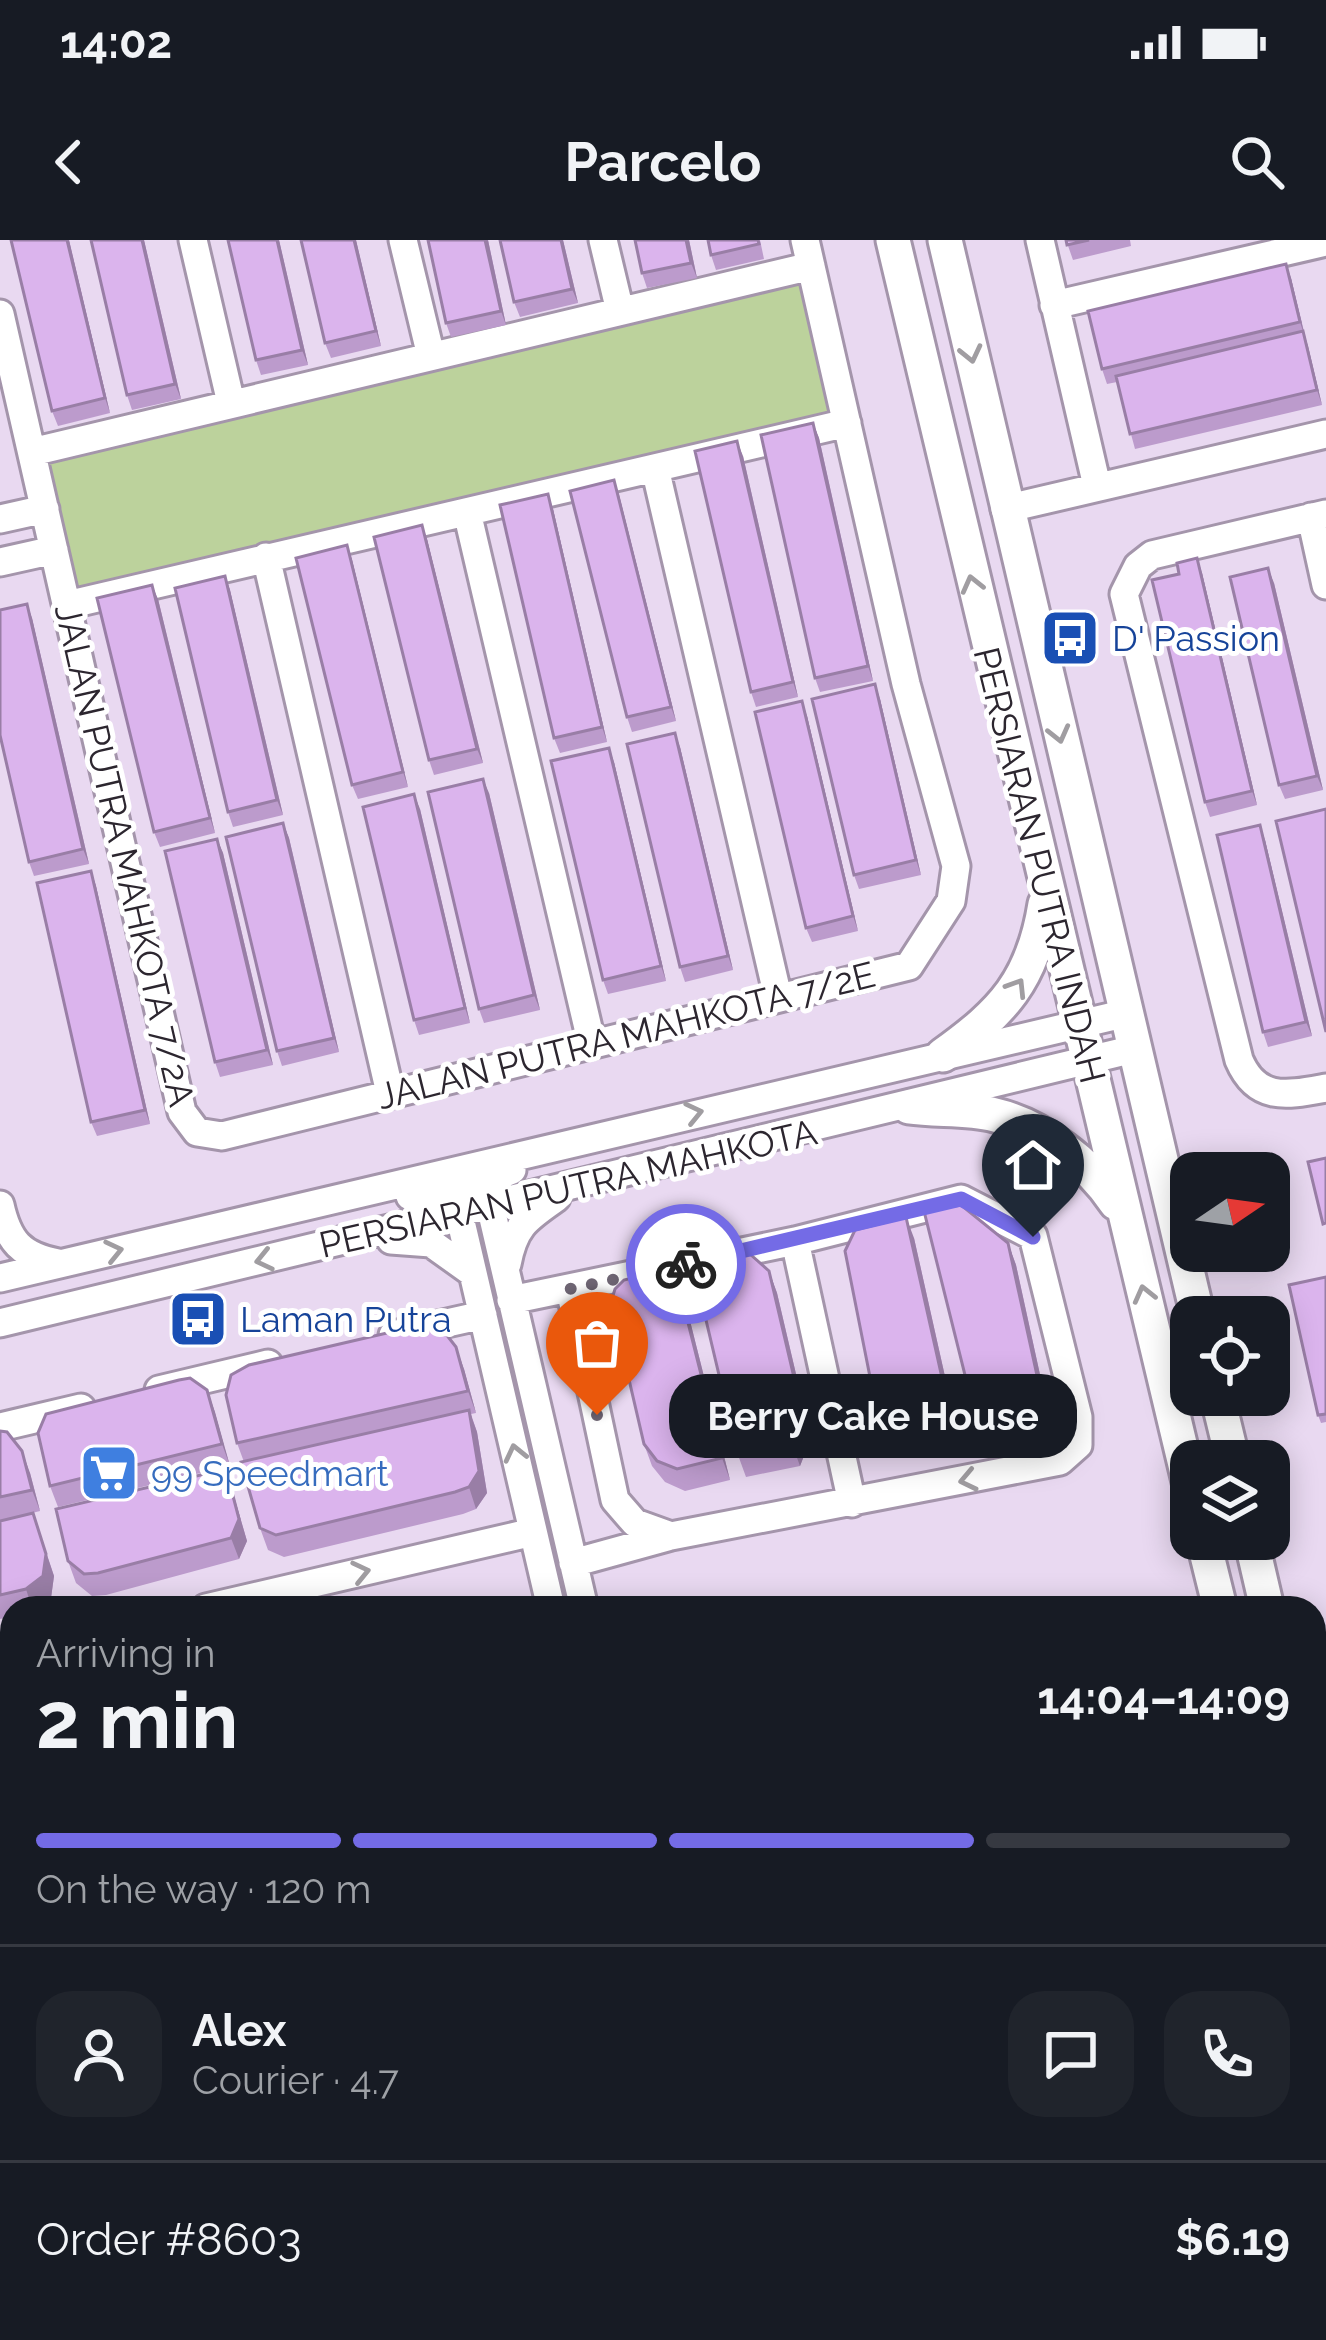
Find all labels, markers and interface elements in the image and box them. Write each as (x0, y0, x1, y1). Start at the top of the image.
text: 14:02 (60, 16, 172, 69)
icon: back (36, 129, 102, 195)
icon: search (1224, 129, 1290, 195)
text: Parcelo (564, 130, 762, 194)
one-way arrow (957, 344, 982, 364)
one-way arrow (961, 574, 986, 594)
street label: JALAN PUTRA MAHKOTA 7/2A (47, 600, 203, 1110)
bus stop icon: D' Passion (1039, 607, 1101, 669)
place label: D' Passion (1112, 617, 1280, 659)
street label: PERSIARAN PUTRA INDAH (966, 643, 1114, 1087)
one-way arrow (1046, 723, 1071, 743)
street label: JALAN PUTRA MAHKOTA 7/2E (373, 953, 879, 1117)
one-way arrow (1003, 978, 1025, 1000)
one-way arrow (683, 1102, 703, 1127)
street label: PERSIARAN PUTRA MAHKOTA (315, 1110, 821, 1266)
pin (982, 1114, 1084, 1237)
icon: home (1000, 1132, 1066, 1198)
north arrow (1170, 1152, 1290, 1272)
map controls (1170, 1152, 1290, 1560)
courier (626, 1204, 746, 1324)
icon: bike (653, 1231, 719, 1297)
one-way arrow (103, 1240, 123, 1265)
one-way arrow (254, 1246, 274, 1271)
one-way arrow (1133, 1285, 1158, 1305)
bus stop icon: Laman Putra (167, 1288, 229, 1350)
pin (546, 1292, 648, 1415)
button: locate (1170, 1296, 1290, 1416)
place label: Laman Putra (240, 1298, 452, 1340)
icon: bag (564, 1310, 630, 1376)
callout: Berry Cake House (669, 1373, 1077, 1457)
text: Berry Cake House (707, 1393, 1039, 1439)
button: layers (1170, 1440, 1290, 1560)
supermarket icon: 99 Speedmart (78, 1442, 140, 1504)
one-way arrow (504, 1444, 529, 1464)
place label: 99 Speedmart (151, 1452, 389, 1494)
one-way arrow (959, 1466, 979, 1491)
one-way arrow (350, 1561, 371, 1586)
text: Arriving in (36, 1630, 216, 1676)
text: 14:04–14:09 (1037, 1672, 1290, 1725)
text: 2 min (36, 1675, 238, 1766)
text: On the way · 120 m (36, 1866, 371, 1912)
button: person (36, 1991, 162, 2117)
button: chat (1008, 1991, 1134, 2117)
button: phone (1164, 1991, 1290, 2117)
text: Alex (192, 2004, 286, 2057)
text: Courier · 4.7 (192, 2057, 399, 2103)
text: Order #8603 (36, 2213, 301, 2266)
text: $6.19 (1175, 2213, 1290, 2266)

